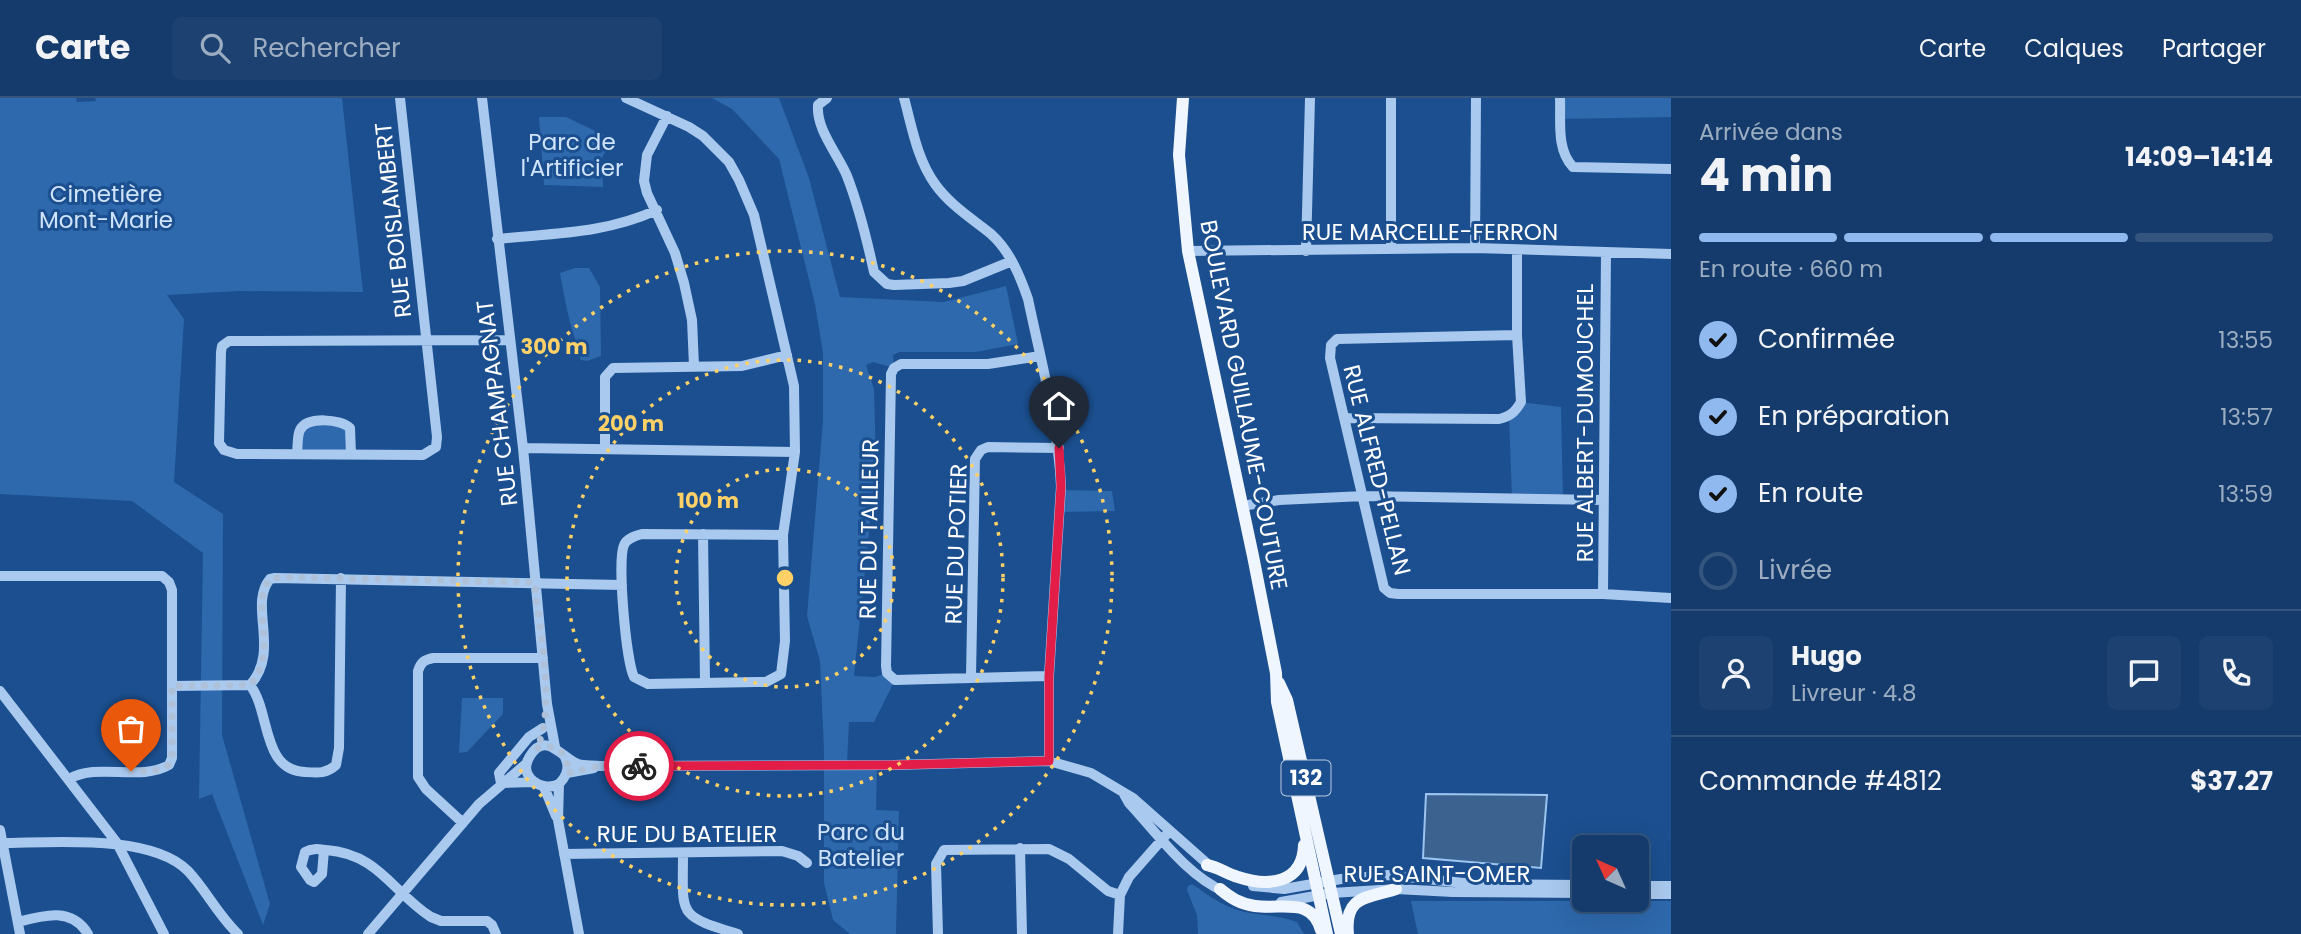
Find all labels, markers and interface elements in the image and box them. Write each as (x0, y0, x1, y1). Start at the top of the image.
search box (172, 17, 662, 80)
text: Carte (35, 24, 130, 71)
icon: search (196, 29, 234, 67)
text: Rechercher (252, 30, 401, 66)
text: Carte (1919, 32, 1986, 65)
text: Calques (2024, 32, 2124, 65)
text: Partager (2162, 32, 2266, 65)
text: Arrivée dans (1699, 116, 1843, 148)
street label: RUE BOISLAMBERT (367, 121, 419, 319)
park label: Parc de l'Artificier (520, 126, 624, 184)
text: 14:09–14:14 (2125, 139, 2273, 175)
text: 4 min (1699, 143, 1833, 207)
park label: Cimetière Mont-Marie (39, 178, 173, 236)
street label: RUE MARCELLE-FERRON (1302, 216, 1558, 248)
street label: BOULEVARD GUILLAUME-COUTURE (1192, 217, 1296, 593)
text: En route · 660 m (1699, 253, 1883, 285)
street label: RUE ALBERT-DUMOUCHEL (1569, 284, 1601, 562)
street label: RUE CHAMPAGNAT (468, 298, 526, 508)
icon: check (1699, 321, 1737, 359)
text: Confirmée (1758, 321, 1895, 357)
text: 13:55 (2218, 324, 2273, 356)
text: 300 m (521, 332, 587, 361)
street label: RUE ALFRED-PELLAN (1335, 361, 1419, 579)
pin (1029, 376, 1089, 448)
icon: home (1040, 387, 1078, 425)
icon: check (1699, 398, 1737, 436)
text: En préparation (1758, 398, 1950, 434)
text: 13:57 (2220, 401, 2273, 433)
text: 200 m (598, 409, 664, 438)
street label: RUE DU TAILLEUR (851, 439, 887, 619)
street label: RUE DU POTIER (937, 463, 975, 625)
icon: check (1699, 475, 1737, 513)
text: En route (1758, 475, 1863, 511)
text: 13:59 (2218, 478, 2273, 510)
text: 100 m (677, 486, 739, 515)
text: Livrée (1758, 552, 1832, 588)
centre of rings (773, 566, 797, 590)
button: person (1699, 636, 1773, 710)
button: chat (2107, 636, 2181, 710)
button: phone (2199, 636, 2273, 710)
text: Hugo (1791, 638, 1862, 674)
text: Livreur · 4.8 (1791, 677, 1917, 709)
pin (101, 699, 161, 771)
icon: bag (112, 710, 150, 748)
courier (604, 731, 674, 801)
icon: bike (620, 747, 658, 785)
road number: 132 (1282, 760, 1330, 796)
text: Commande #4812 (1699, 763, 1942, 799)
text: $37.27 (2190, 763, 2273, 799)
park label: Parc du Batelier (817, 816, 905, 874)
street label: RUE DU BATELIER (597, 818, 777, 850)
north arrow (1572, 835, 1648, 912)
map controls (1572, 835, 1649, 912)
street label: RUE SAINT-OMER (1343, 858, 1531, 890)

